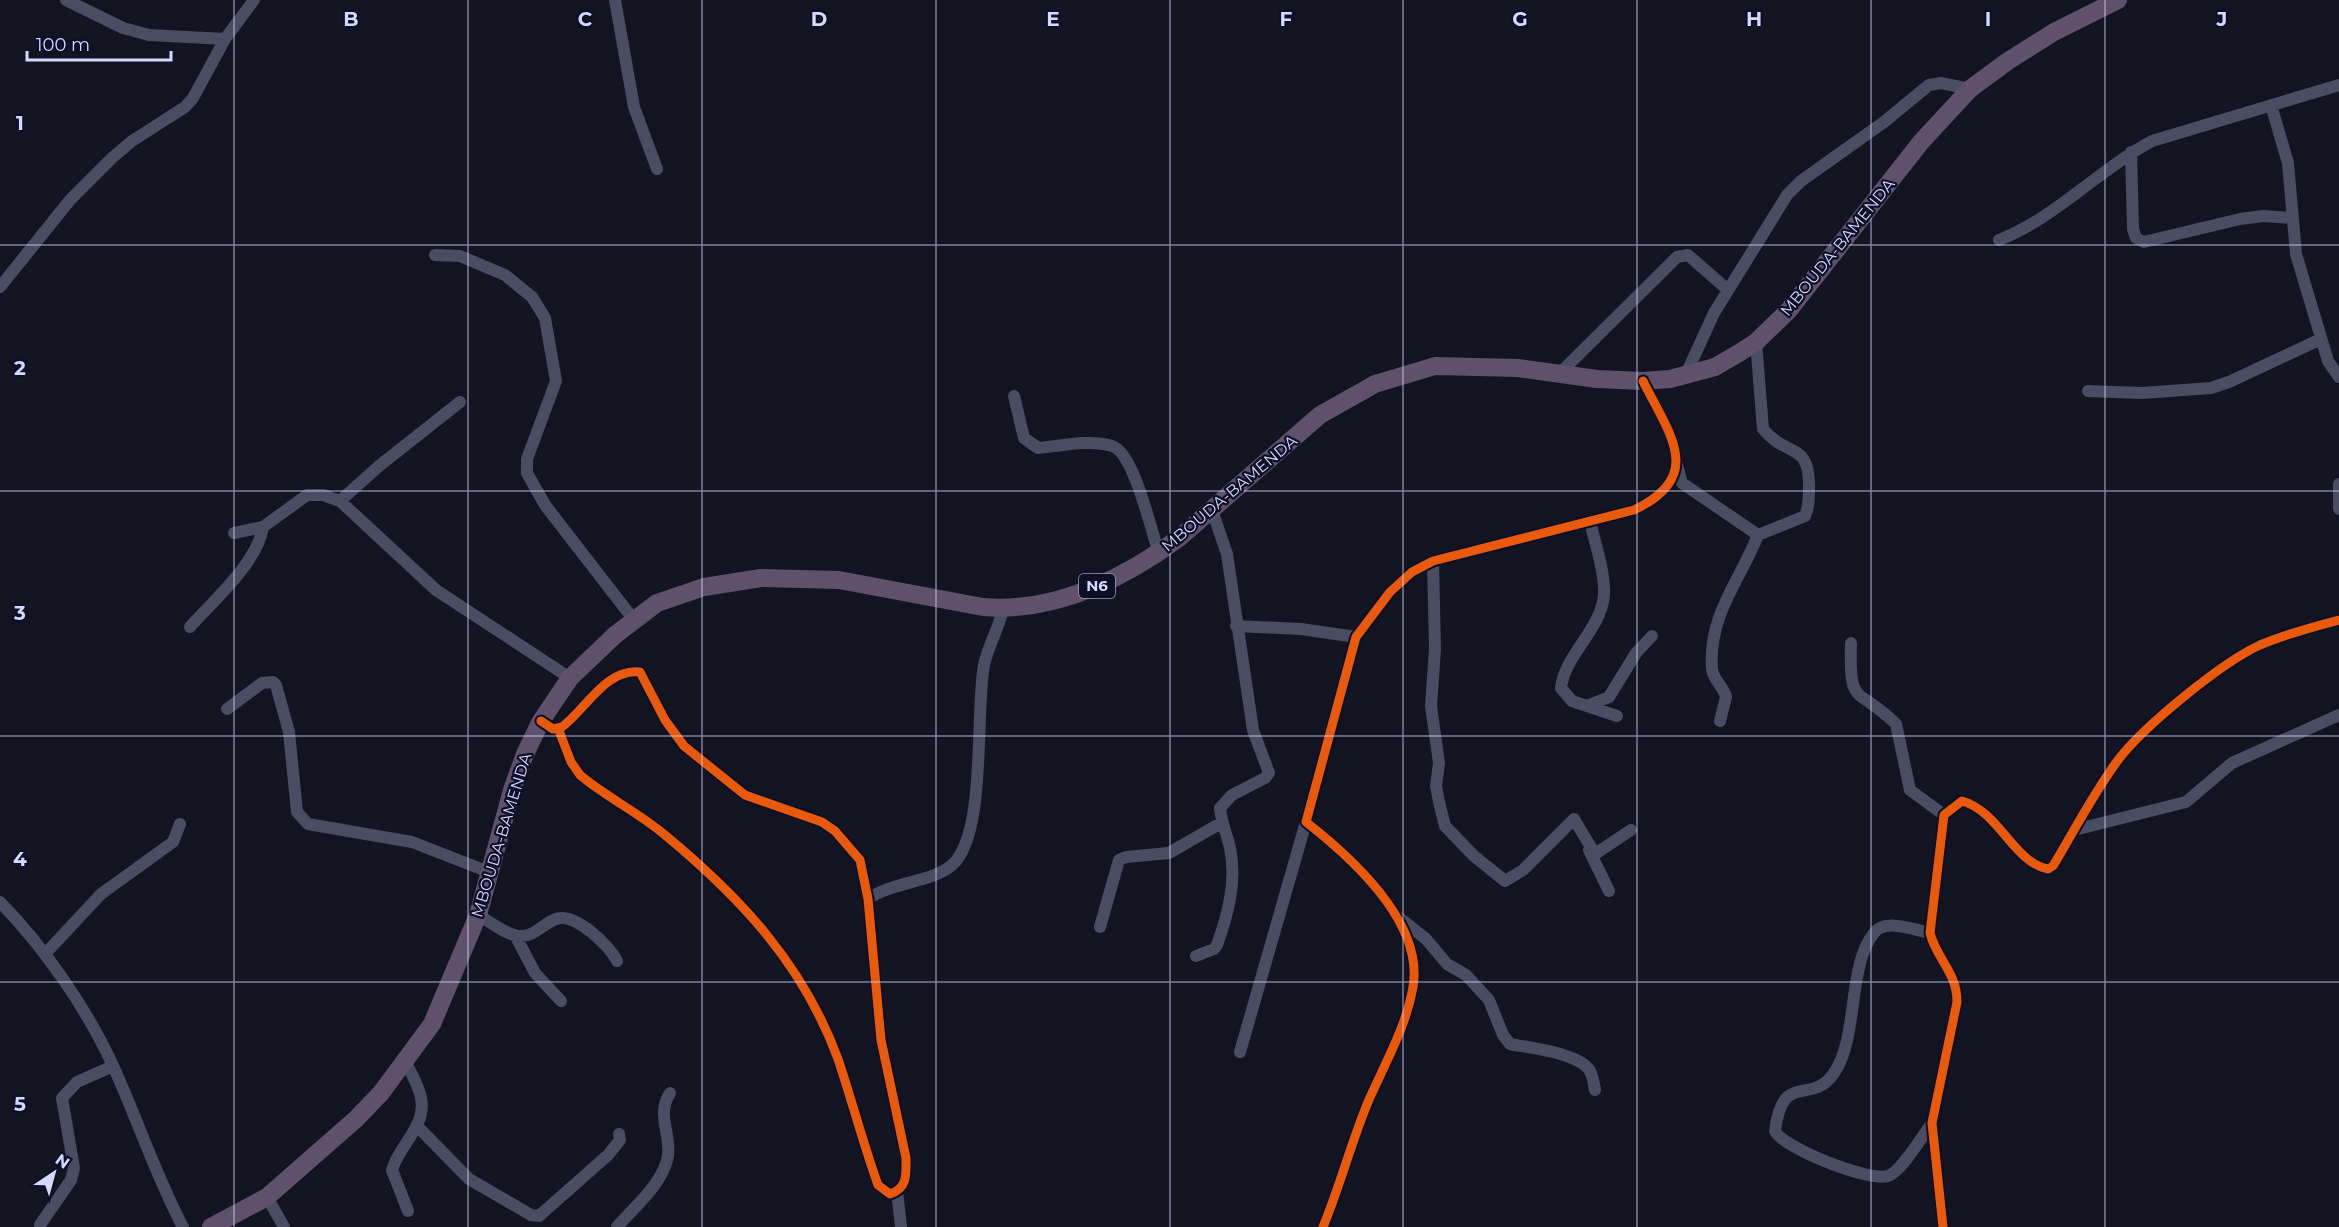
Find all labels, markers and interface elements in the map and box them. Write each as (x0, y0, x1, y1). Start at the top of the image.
text: B (343, 7, 359, 31)
text: C (578, 7, 593, 31)
text: D (811, 7, 827, 31)
text: E (1046, 7, 1060, 31)
text: F (1280, 7, 1293, 31)
text: G (1512, 7, 1528, 31)
text: H (1746, 7, 1762, 31)
text: I (1985, 7, 1991, 31)
text: J (2216, 7, 2227, 31)
scale bar (27, 24, 171, 62)
text: 100 m (36, 34, 90, 56)
text: 1 (16, 111, 24, 135)
street label: MBOUDA-BAMENDA (1776, 175, 1899, 320)
text: 2 (14, 356, 26, 380)
street label: MBOUDA-BAMENDA (1158, 431, 1301, 556)
road number: N6 (1079, 574, 1115, 598)
text: 3 (13, 601, 26, 625)
street label: MBOUDA-BAMENDA (467, 750, 536, 920)
text: 4 (13, 847, 27, 871)
text: 5 (14, 1092, 26, 1116)
north arrow (24, 1143, 84, 1203)
text: N (52, 1150, 73, 1173)

